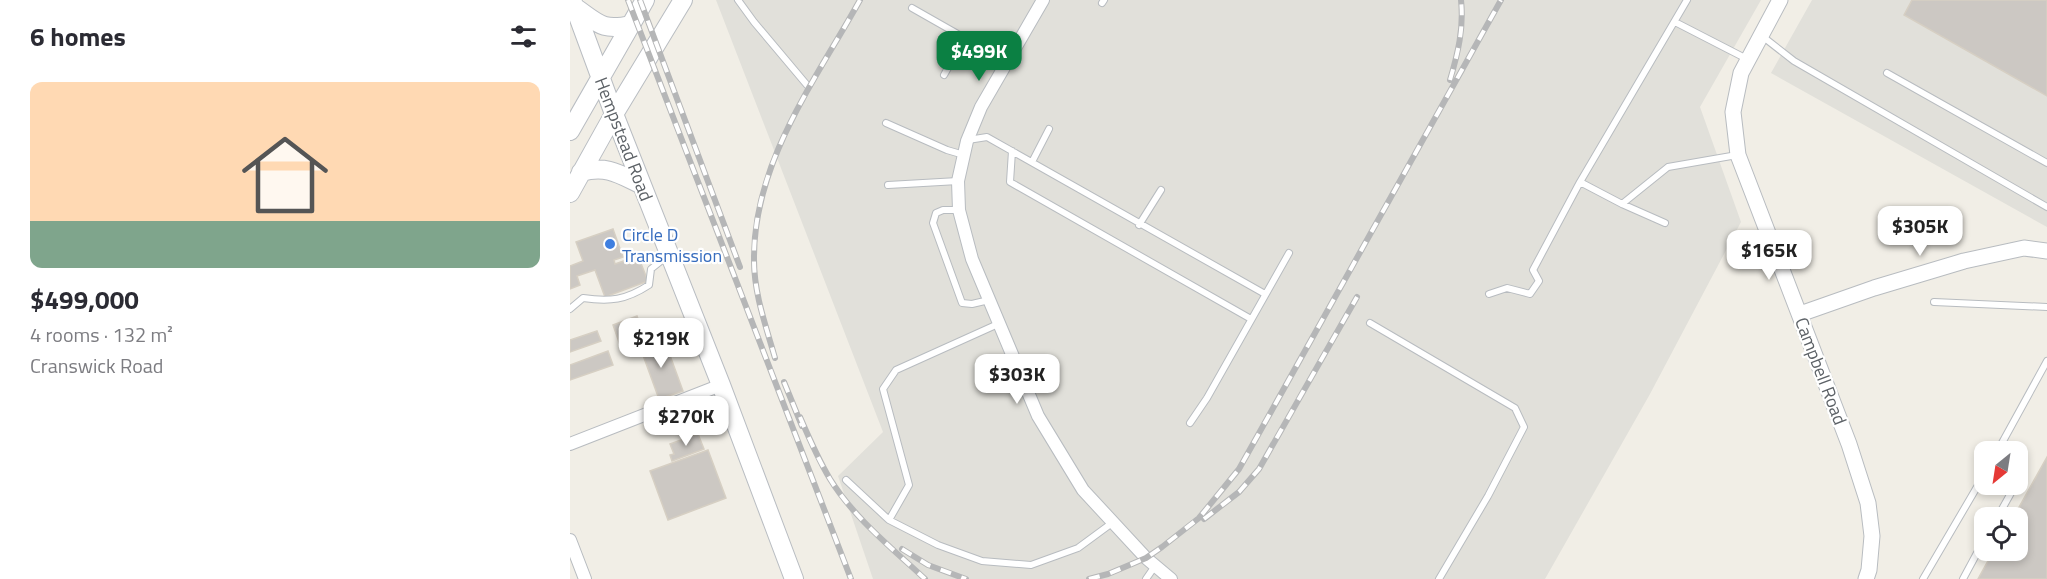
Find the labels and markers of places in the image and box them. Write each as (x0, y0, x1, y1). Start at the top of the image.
pin: $499K (937, 31, 1021, 82)
pin: $305K (1878, 206, 1962, 257)
place label: Circle D Transmission (622, 221, 722, 269)
pin: $165K (1727, 230, 1811, 281)
marker: Circle D Transmission (603, 237, 617, 251)
pin: $219K (619, 318, 703, 369)
pin: $303K (975, 354, 1059, 405)
pin: $270K (644, 396, 728, 447)

